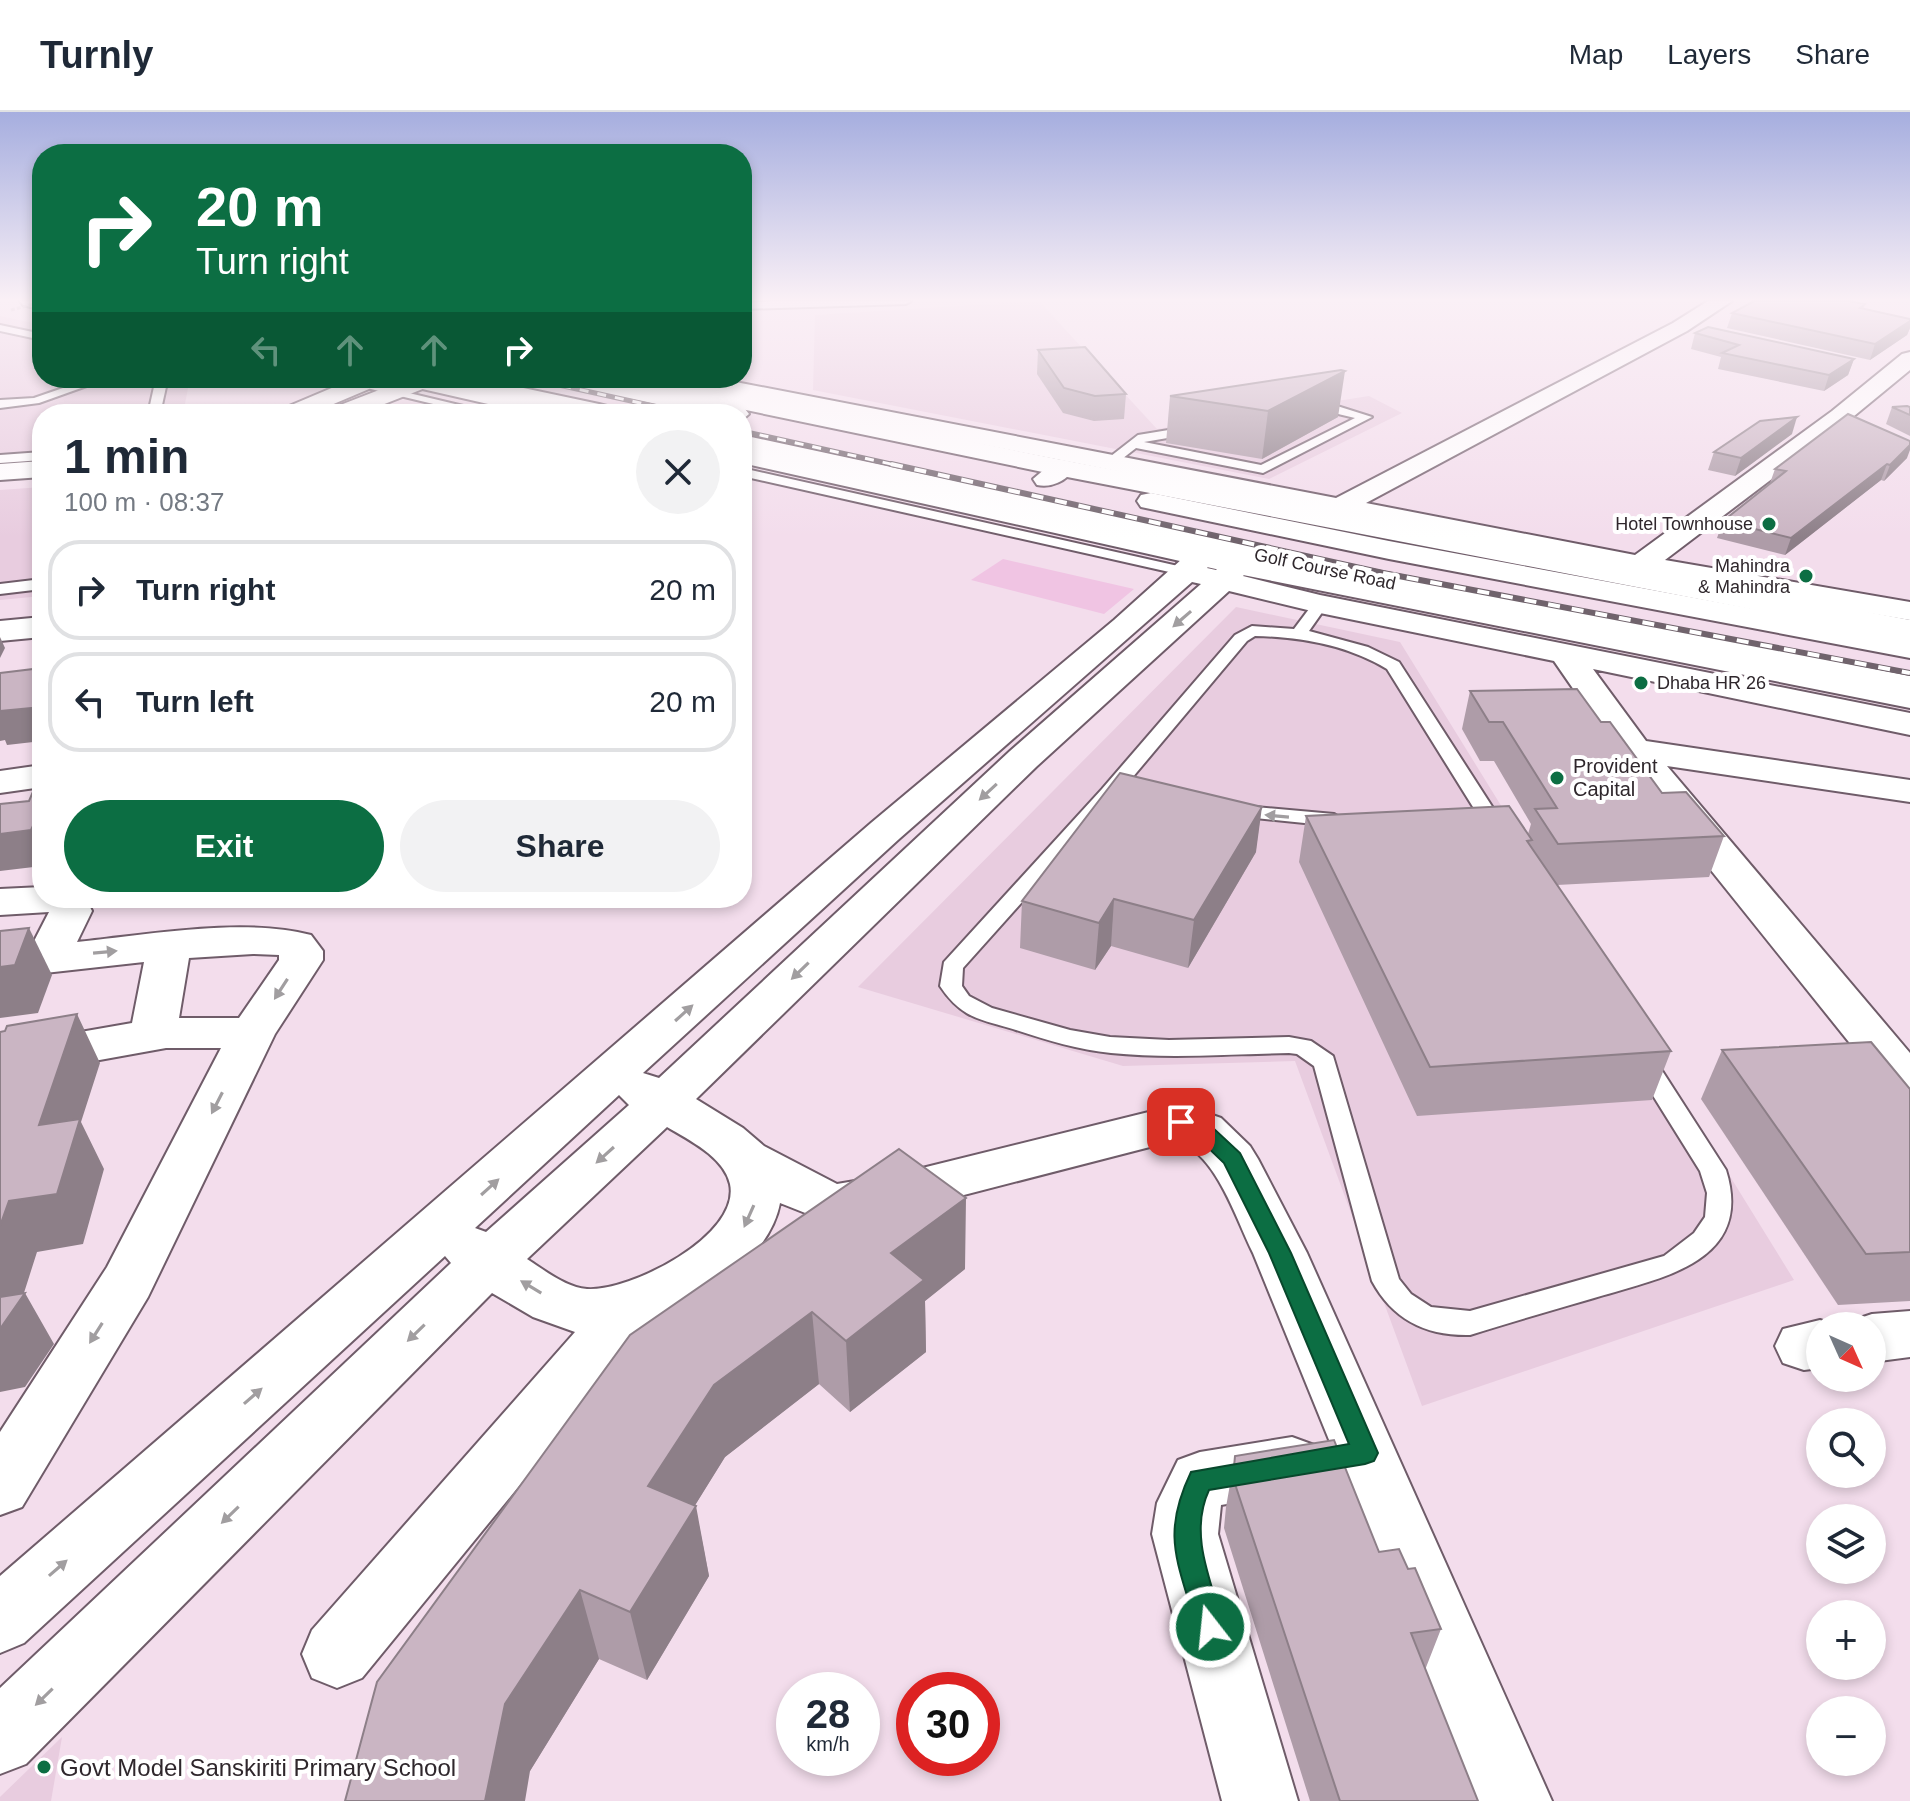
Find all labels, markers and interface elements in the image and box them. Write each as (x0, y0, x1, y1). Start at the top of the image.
text: Turnly (40, 34, 153, 76)
text: Map (1569, 39, 1623, 70)
text: Layers (1667, 39, 1751, 70)
text: Share (1795, 39, 1870, 70)
text: 20 m (196, 175, 324, 238)
icon: right (64, 176, 168, 280)
text: Turn right (196, 241, 349, 282)
icon: left (244, 328, 288, 372)
icon: ahead (328, 328, 372, 372)
icon: ahead (412, 328, 456, 372)
icon: right (496, 328, 540, 372)
text: 1 min (64, 430, 189, 483)
button: close (636, 430, 720, 514)
text: 100 m · 08:37 (64, 487, 224, 517)
place label: Hotel Townhouse (1615, 514, 1753, 534)
marker: Hotel Townhouse (1760, 515, 1778, 533)
street label: Golf Course Road (1252, 544, 1398, 594)
place label: Mahindra & Mahindra (1698, 556, 1791, 597)
marker: Mahindra & Mahindra (1797, 567, 1815, 585)
icon: right (68, 568, 112, 612)
text: Turn right (136, 573, 275, 606)
text: 20 m (649, 573, 716, 606)
one-way arrow (1173, 610, 1193, 627)
place label: Dhaba HR 26 (1657, 673, 1766, 693)
marker: Dhaba HR 26 (1632, 674, 1650, 692)
icon: left (68, 680, 112, 724)
text: Turn left (136, 685, 254, 718)
text: 20 m (649, 685, 716, 718)
place label: Provident Capital (1573, 755, 1658, 800)
marker: Provident Capital (1548, 769, 1566, 787)
one-way arrow (979, 782, 998, 800)
button: Exit (64, 800, 384, 892)
button: Share (400, 800, 720, 892)
one-way arrow (1264, 809, 1289, 822)
one-way arrow (93, 945, 118, 958)
one-way arrow (790, 962, 809, 980)
one-way arrow (274, 979, 289, 1000)
one-way arrow (673, 1005, 693, 1022)
pin (1147, 1088, 1215, 1156)
one-way arrow (211, 1092, 224, 1115)
icon: arrive (1159, 1100, 1203, 1144)
one-way arrow (596, 1145, 615, 1163)
one-way arrow (481, 1178, 500, 1196)
one-way arrow (743, 1205, 756, 1228)
one-way arrow (520, 1280, 542, 1294)
north arrow (1806, 1312, 1886, 1392)
map controls (1806, 1312, 1886, 1776)
one-way arrow (90, 1322, 104, 1344)
one-way arrow (407, 1323, 426, 1342)
one-way arrow (243, 1388, 263, 1405)
button: search (1806, 1408, 1886, 1488)
button: layers (1806, 1504, 1886, 1584)
one-way arrow (221, 1505, 240, 1524)
one-way arrow (48, 1560, 68, 1577)
position arrow (1168, 1585, 1252, 1669)
button: + (1806, 1600, 1886, 1680)
speed limit sign: 30 (896, 1672, 1000, 1776)
one-way arrow (35, 1687, 54, 1706)
text: 28 (806, 1692, 850, 1736)
button: − (1806, 1696, 1886, 1776)
text: km/h (806, 1733, 850, 1755)
place label: Govt Model Sanskiriti Primary School (60, 1754, 456, 1781)
marker: Govt Model Sanskiriti Primary School (35, 1758, 53, 1776)

